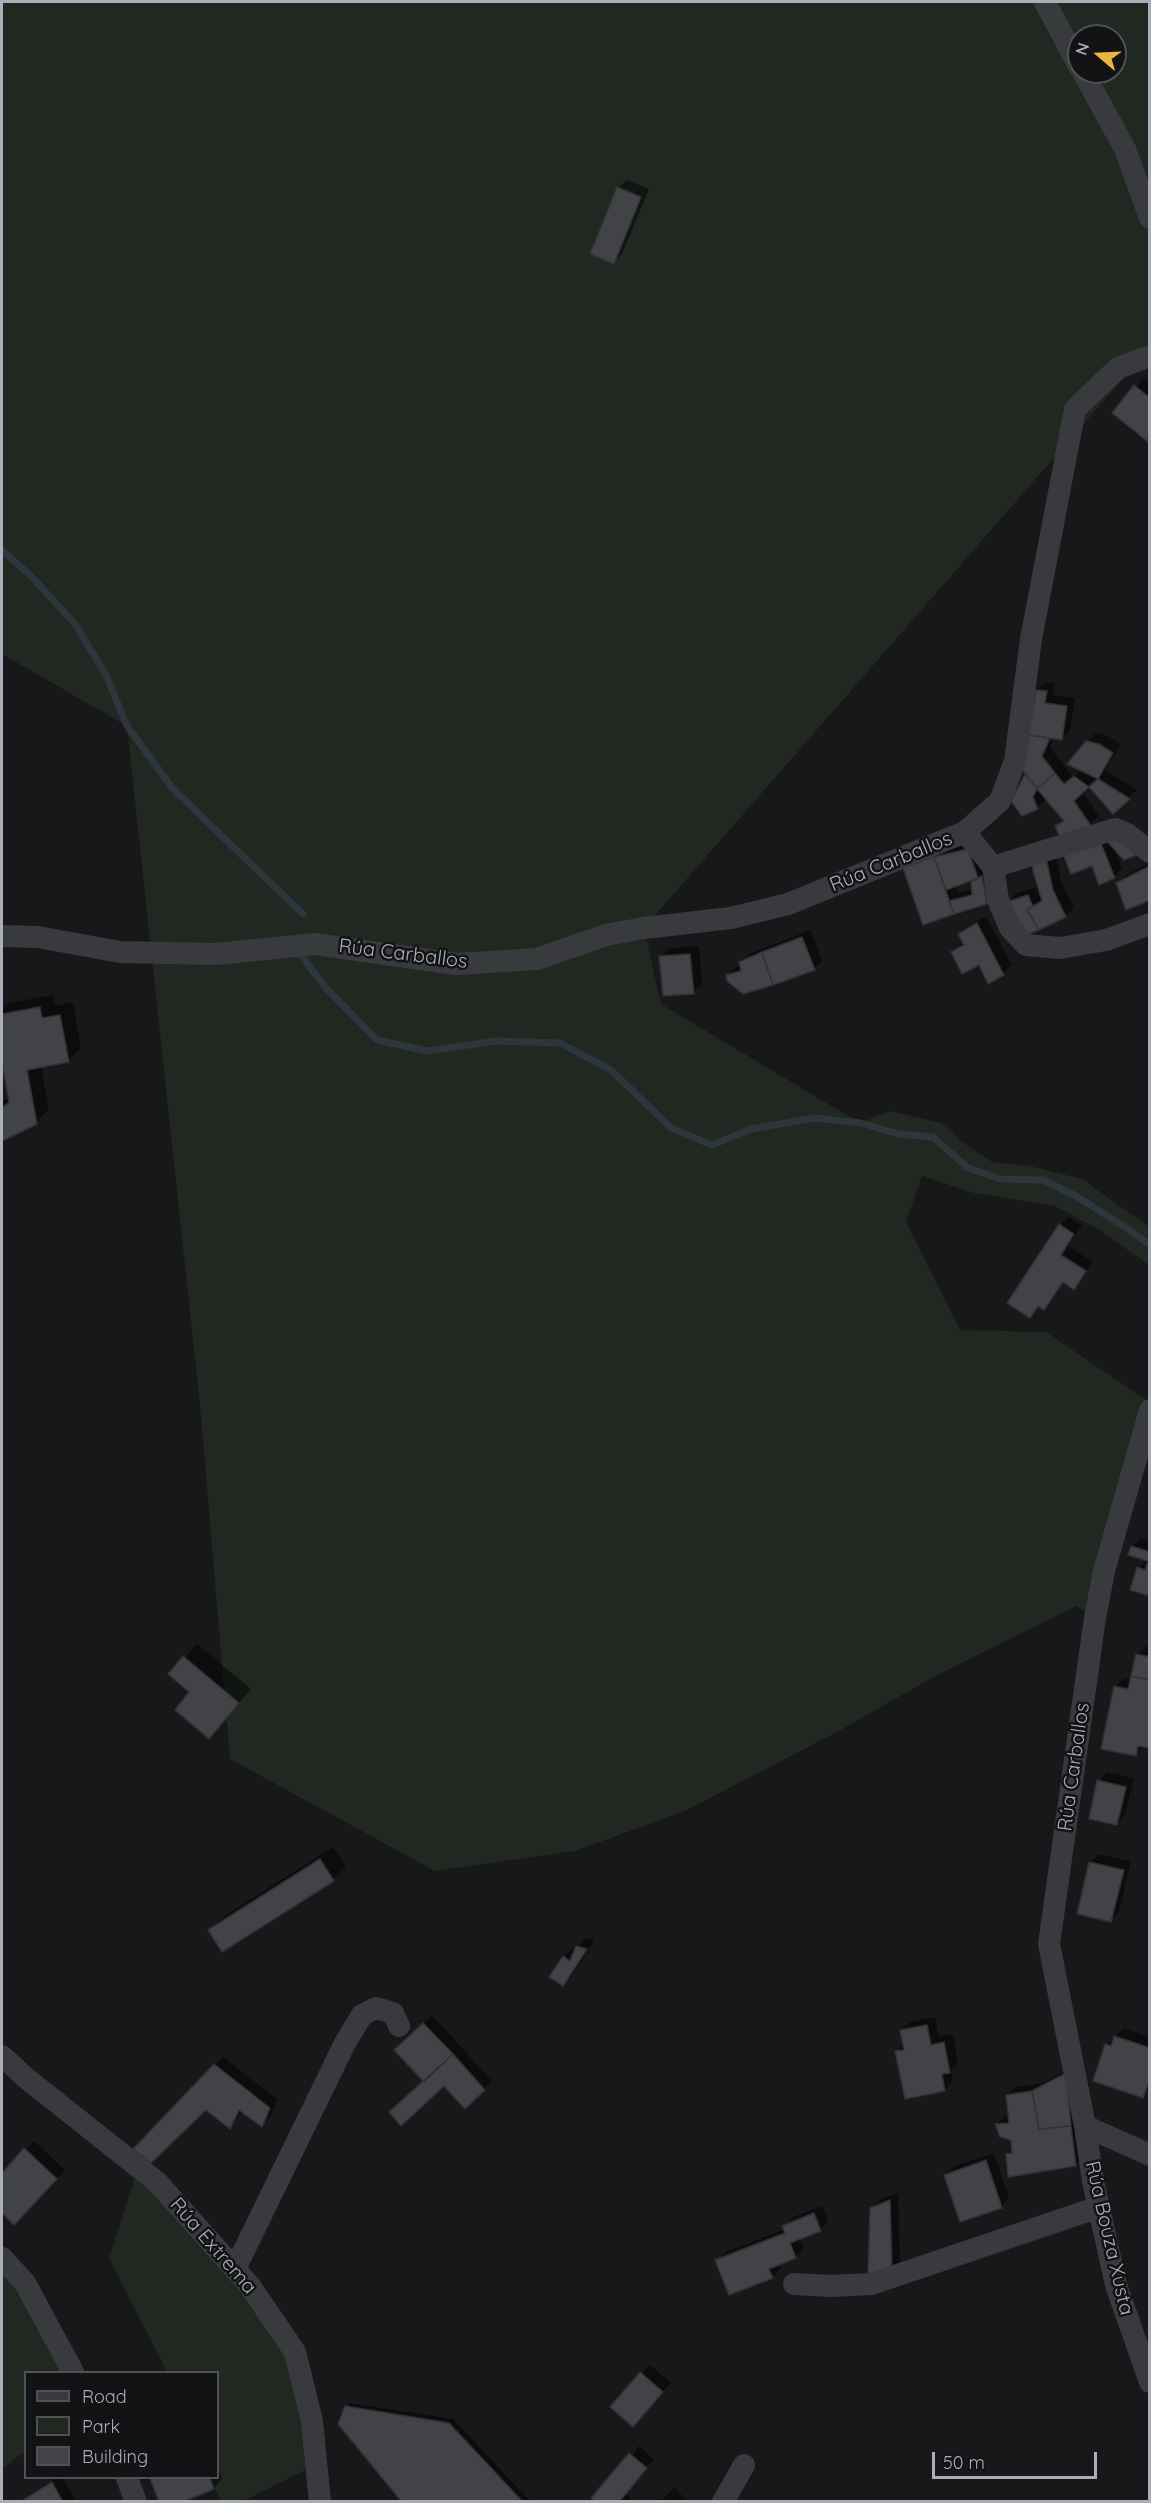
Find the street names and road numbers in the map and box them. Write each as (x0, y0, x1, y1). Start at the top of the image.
street label: Rúa Carballos (826, 827, 956, 897)
street label: Rúa Carballos (337, 934, 469, 974)
street label: Rúa Carballos (1053, 1701, 1095, 1833)
street label: Rúa Bouza Xusta (1080, 2159, 1138, 2317)
street label: Rúa Extrema (165, 2193, 261, 2299)

